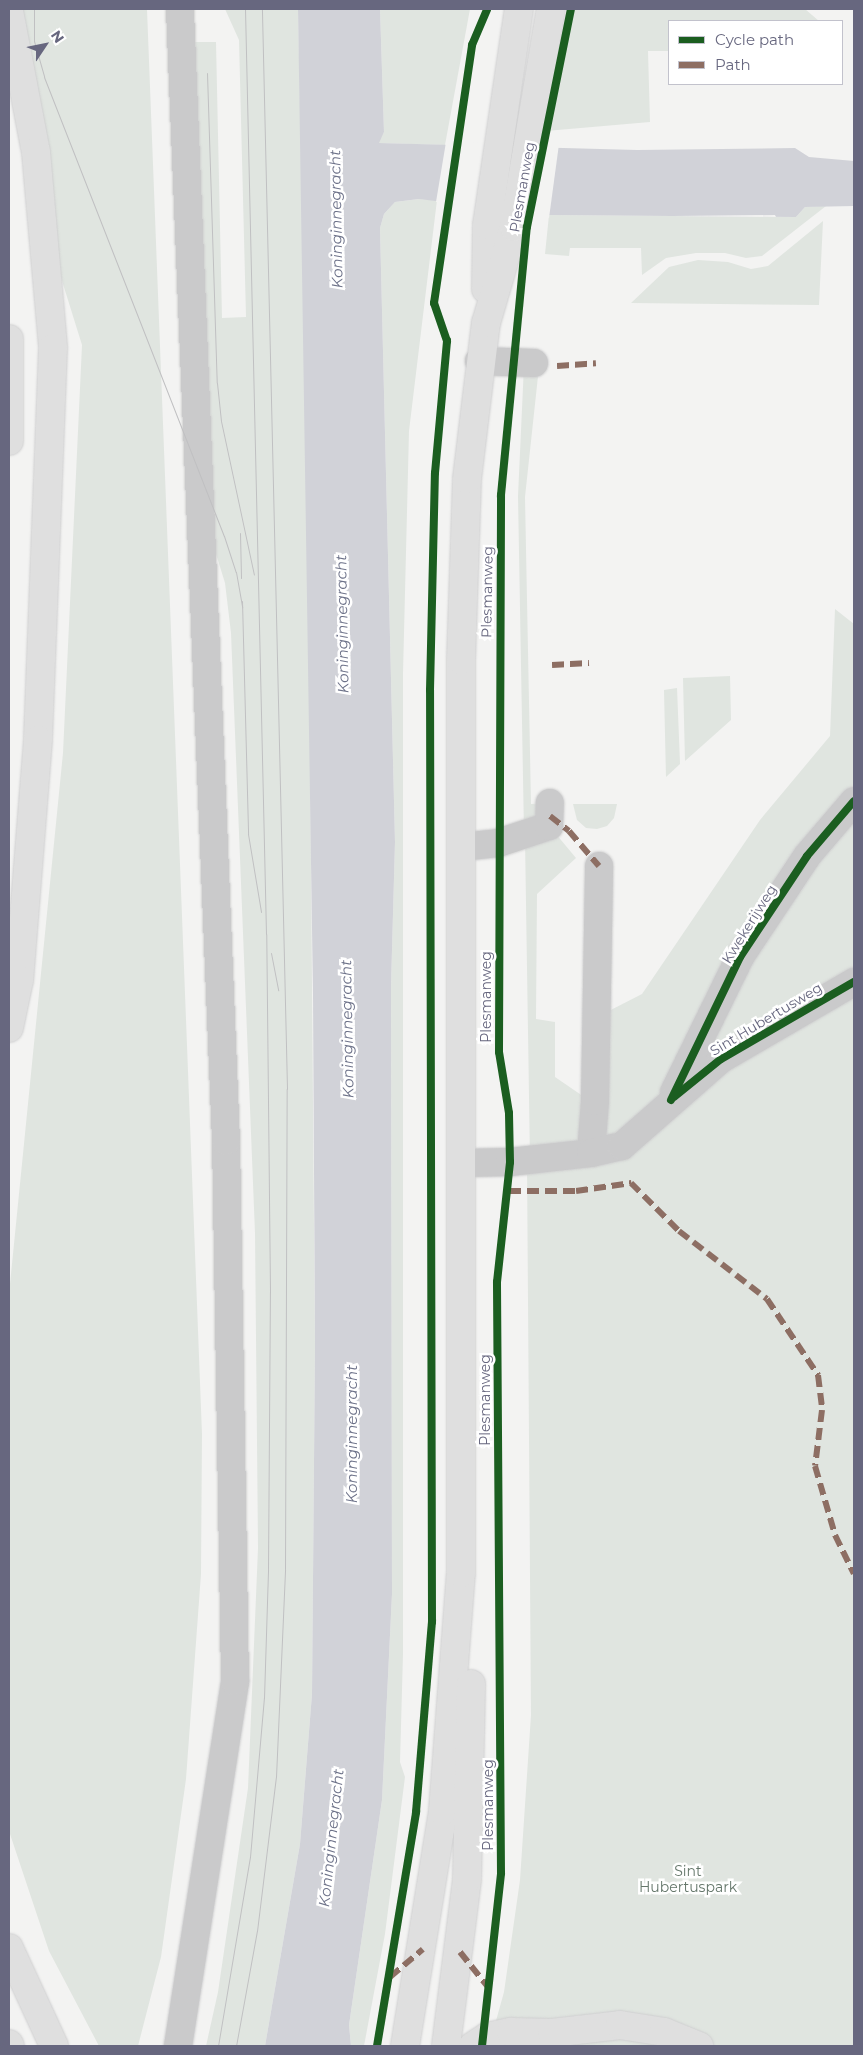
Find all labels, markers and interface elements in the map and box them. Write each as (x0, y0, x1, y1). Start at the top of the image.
north arrow (20, 20, 70, 70)
legend (668, 20, 843, 85)
text: N (47, 27, 68, 46)
text: Cycle path (715, 30, 794, 49)
text: Path (715, 55, 751, 74)
street label: Plesmanweg (506, 140, 538, 234)
water label: Koninginnegracht (326, 150, 346, 288)
street label: Plesmanweg (478, 546, 496, 638)
water label: Koninginnegracht (332, 555, 352, 693)
street label: Kwekerijweg (718, 881, 780, 967)
street label: Plesmanweg (478, 951, 494, 1043)
water label: Koninginnegracht (337, 960, 357, 1098)
street label: Sint Hubertusweg (707, 979, 825, 1059)
street label: Plesmanweg (477, 1354, 493, 1446)
water label: Koninginnegracht (343, 1365, 361, 1503)
street label: Plesmanweg (480, 1759, 496, 1851)
water label: Koninginnegracht (315, 1768, 347, 1908)
park label: Sint Hubertuspark (639, 1863, 737, 1895)

